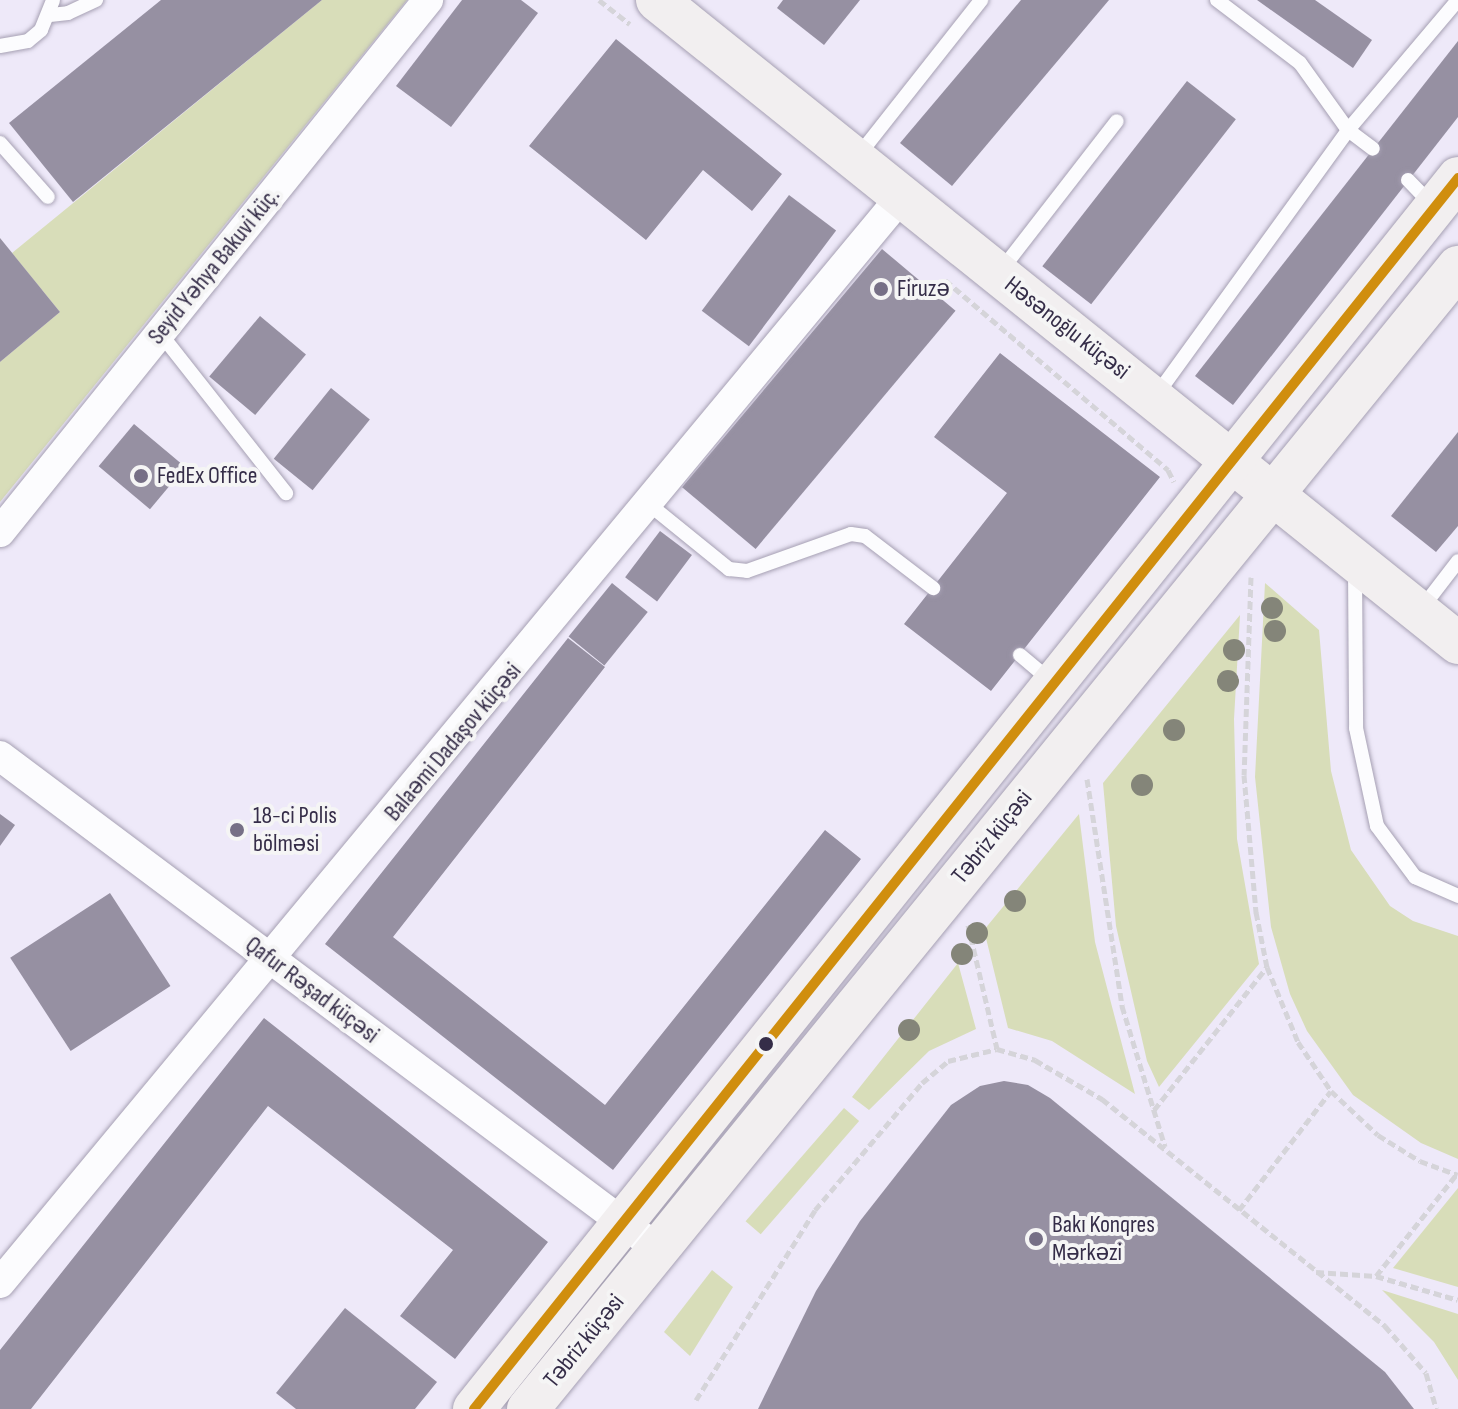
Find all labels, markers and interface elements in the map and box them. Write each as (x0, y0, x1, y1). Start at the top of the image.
street label: Seyid Yəhya Bakuvi küç. (142, 182, 286, 350)
street label: Həsənoğlu küçəsi (999, 270, 1135, 386)
place label: Firuzə (897, 275, 950, 303)
marker: Firuzə (872, 280, 890, 298)
place label: FedEx Office (157, 462, 257, 490)
marker: FedEx Office (132, 467, 150, 485)
street label: Balaəmi Dadaşov küçəsi (378, 657, 528, 827)
street label: Təbriz küçəsi (946, 784, 1038, 890)
place label: 18-ci Polis bölməsi (253, 802, 337, 858)
marker: 18-ci Polis bölməsi (228, 821, 246, 839)
street label: Qafur Rəşad küçəsi (240, 930, 384, 1050)
unlabelled marker (758, 1036, 774, 1052)
place label: Bakı Konqres Mərkəzi (1052, 1211, 1155, 1267)
marker: Bakı Konqres Mərkəzi (1027, 1230, 1045, 1248)
street label: Təbriz küçəsi (538, 1288, 630, 1394)

